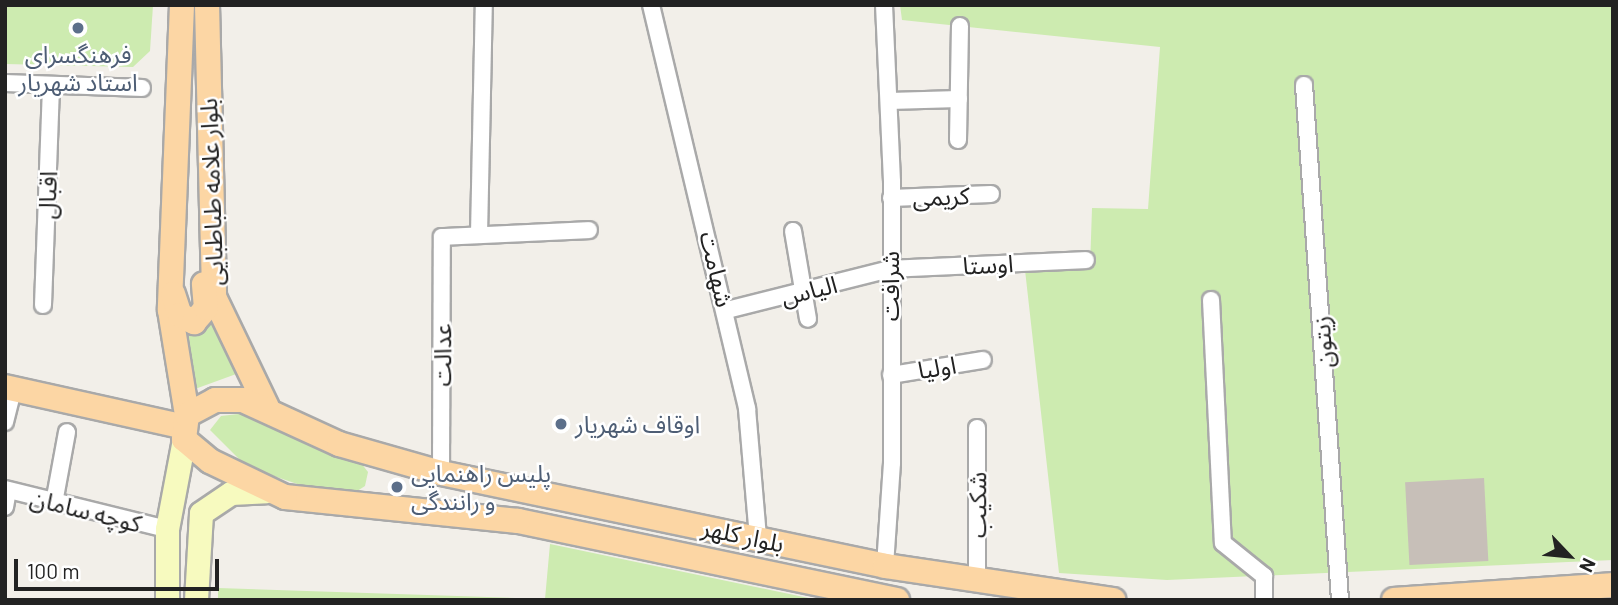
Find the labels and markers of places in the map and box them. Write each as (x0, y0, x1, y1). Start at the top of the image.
marker: فرهنگسرای استاد شهریار (70, 20, 86, 36)
place label: فرهنگسرای استاد شهریار (18, 40, 138, 96)
place label: اوقاف شهریار (575, 410, 700, 438)
marker: اوقاف شهریار (553, 416, 569, 432)
place label: پلیس راهنمایی و رانندگی (411, 459, 551, 515)
marker: پلیس راهنمایی و رانندگی (389, 479, 405, 495)

